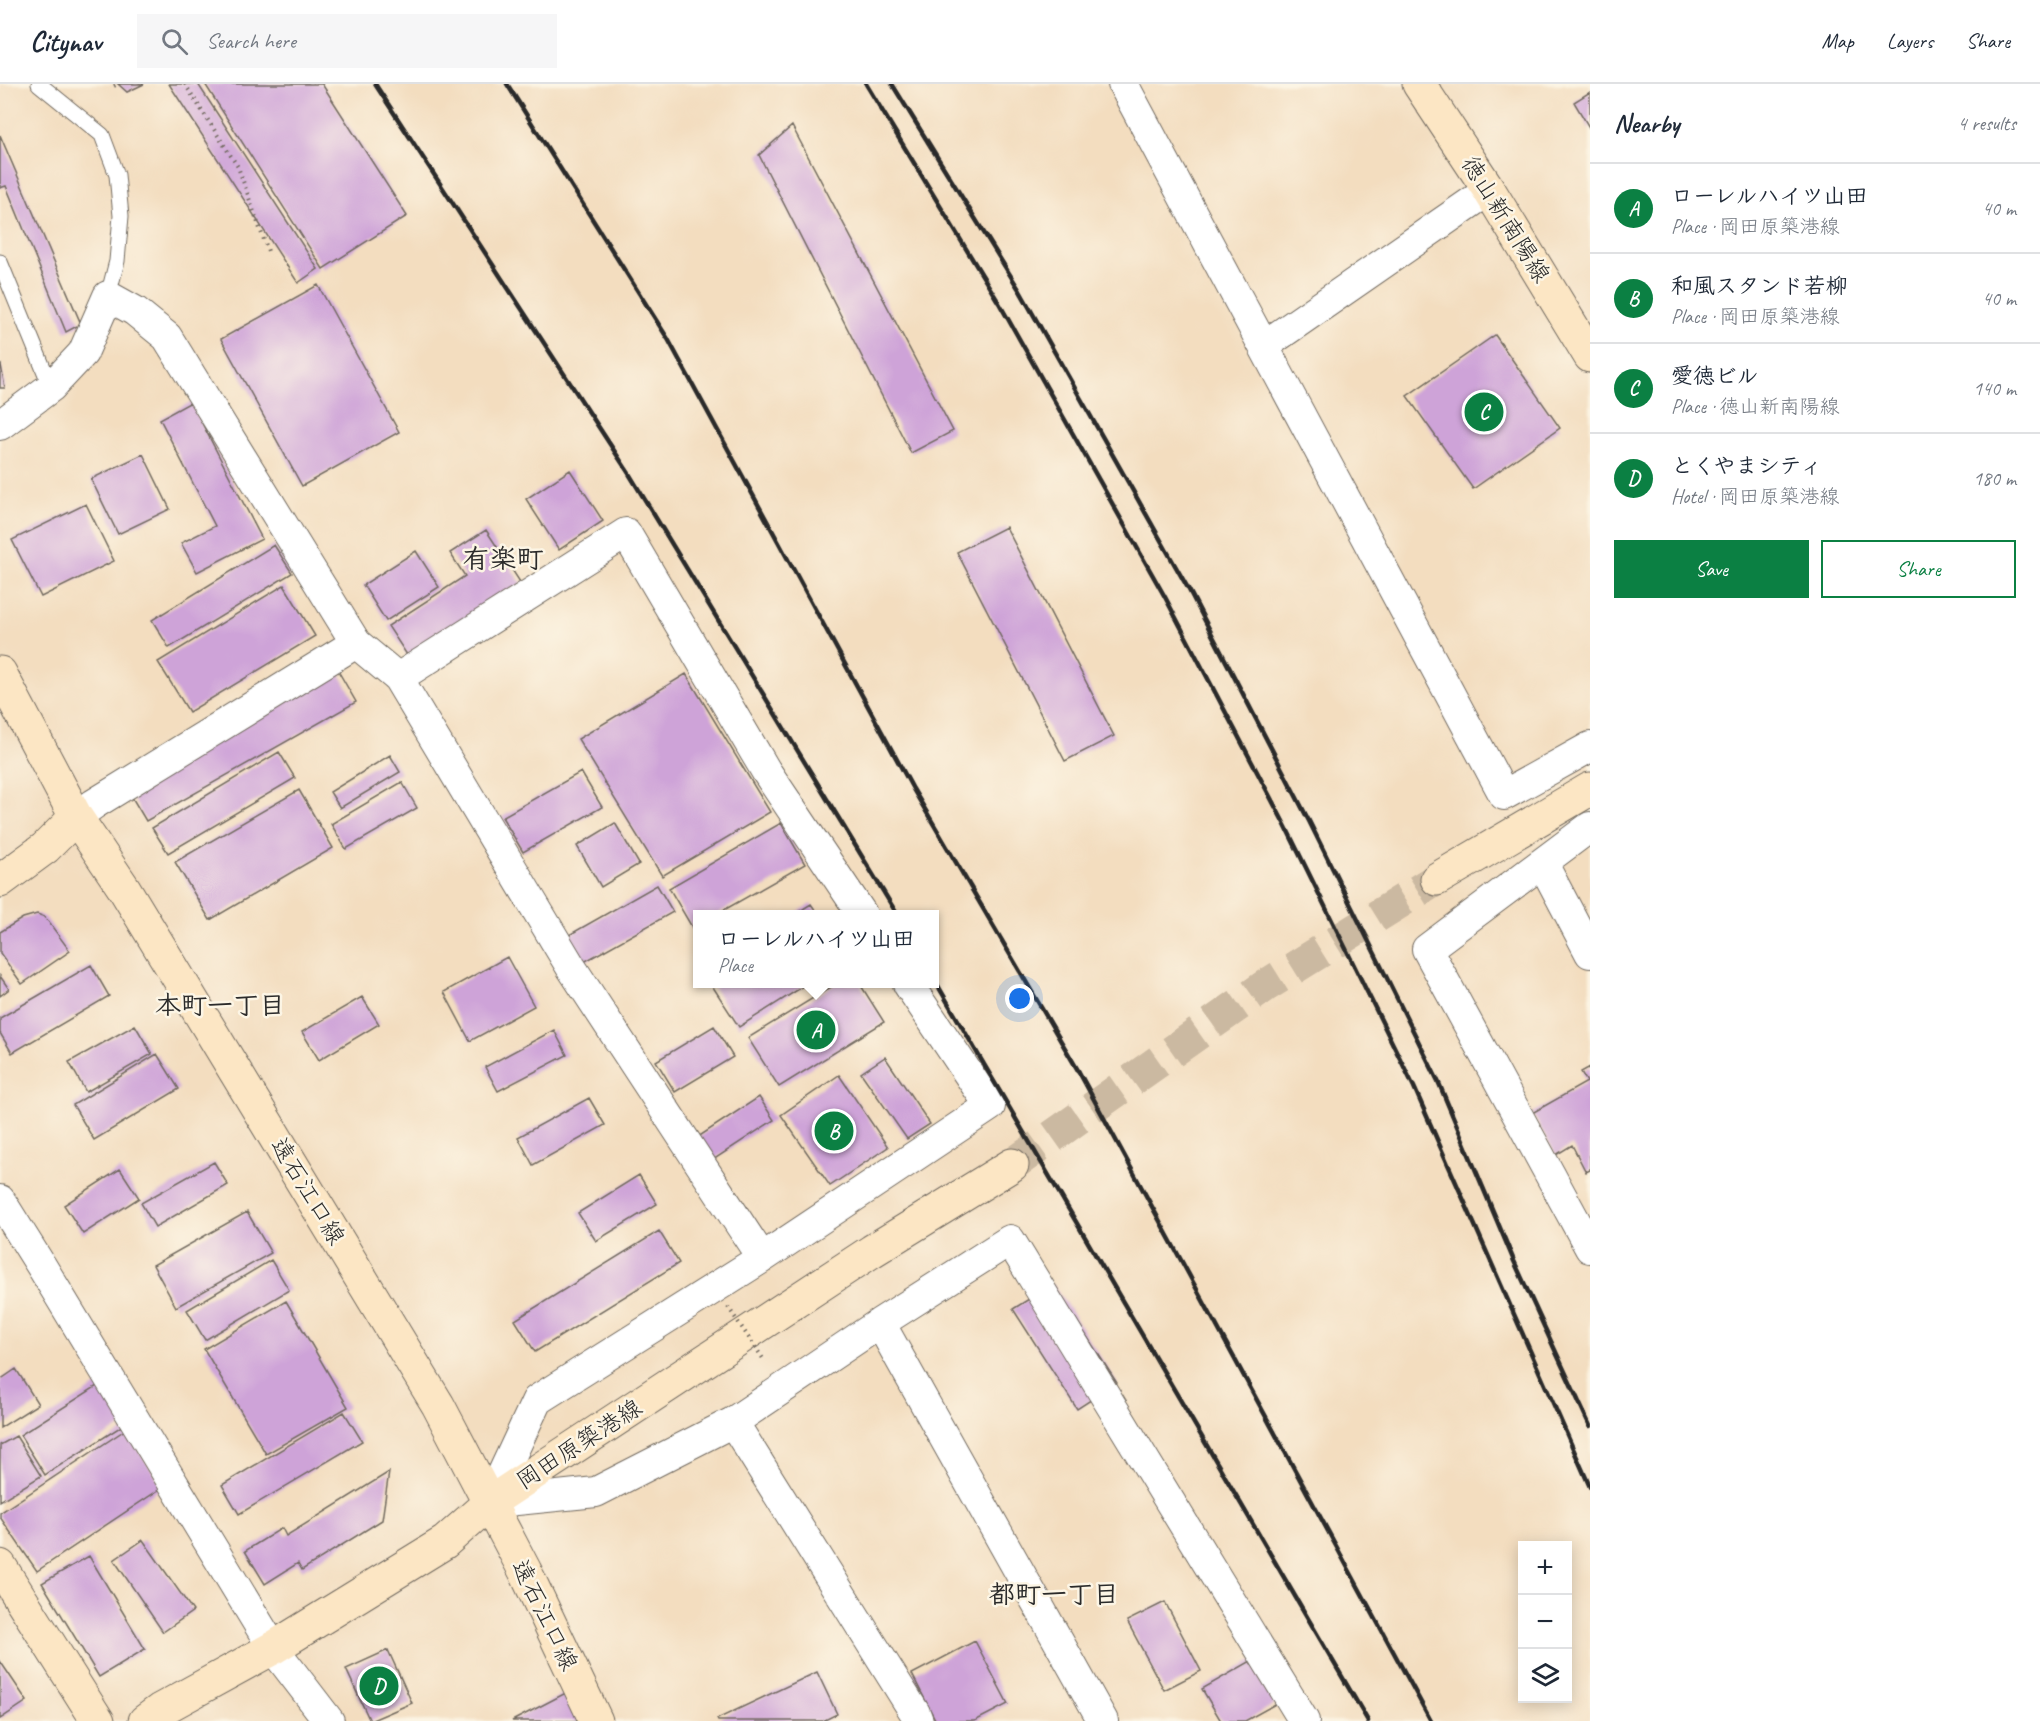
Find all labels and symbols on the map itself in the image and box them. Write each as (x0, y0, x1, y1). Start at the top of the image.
street label: 徳山新南陽線 (1455, 150, 1557, 288)
pin: C (1464, 390, 1504, 434)
district label: 有楽町 (463, 542, 544, 576)
your location (1005, 984, 1034, 1013)
district label: 本町一丁目 (155, 989, 285, 1022)
pin: A (796, 1008, 836, 1052)
pin: B (814, 1108, 854, 1154)
street label: 遠石江口線 (264, 1132, 352, 1250)
street label: 岡田原築港線 (510, 1392, 648, 1496)
street label: 遠石江口線 (505, 1554, 585, 1676)
district label: 都町一丁目 (989, 1578, 1119, 1611)
pin: D (360, 1664, 398, 1708)

